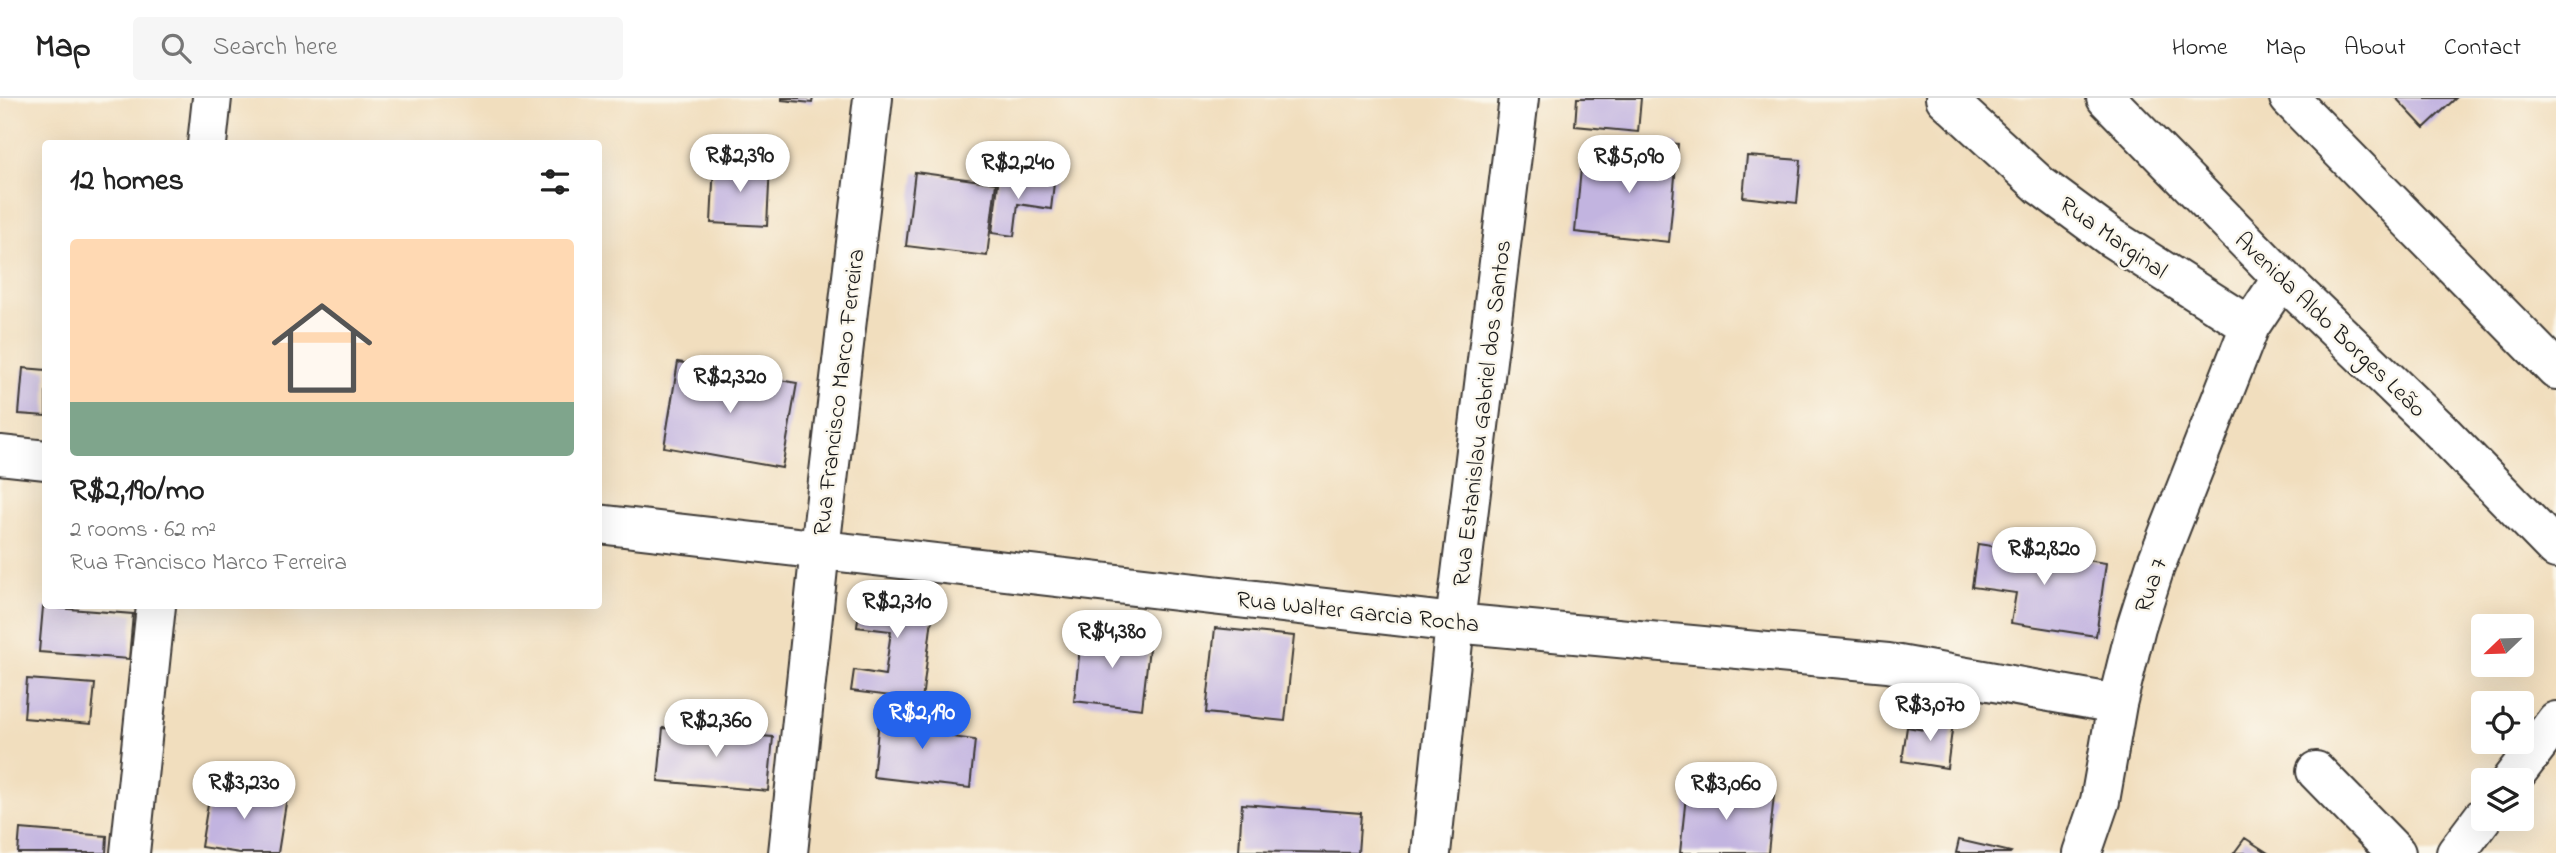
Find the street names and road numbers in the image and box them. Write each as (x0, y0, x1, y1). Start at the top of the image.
street label: Rua Marginal (2051, 189, 2174, 289)
street label: Avenida Aldo Borges Leão (2225, 225, 2433, 427)
street label: Rua Estanislau Gabriel dos Santos (1445, 238, 1522, 589)
street label: Rua Francisco Marco Ferreira (806, 247, 875, 538)
street label: Rua 7 (2127, 554, 2178, 618)
street label: Rua Walter Garcia Rocha (1235, 583, 1481, 644)

